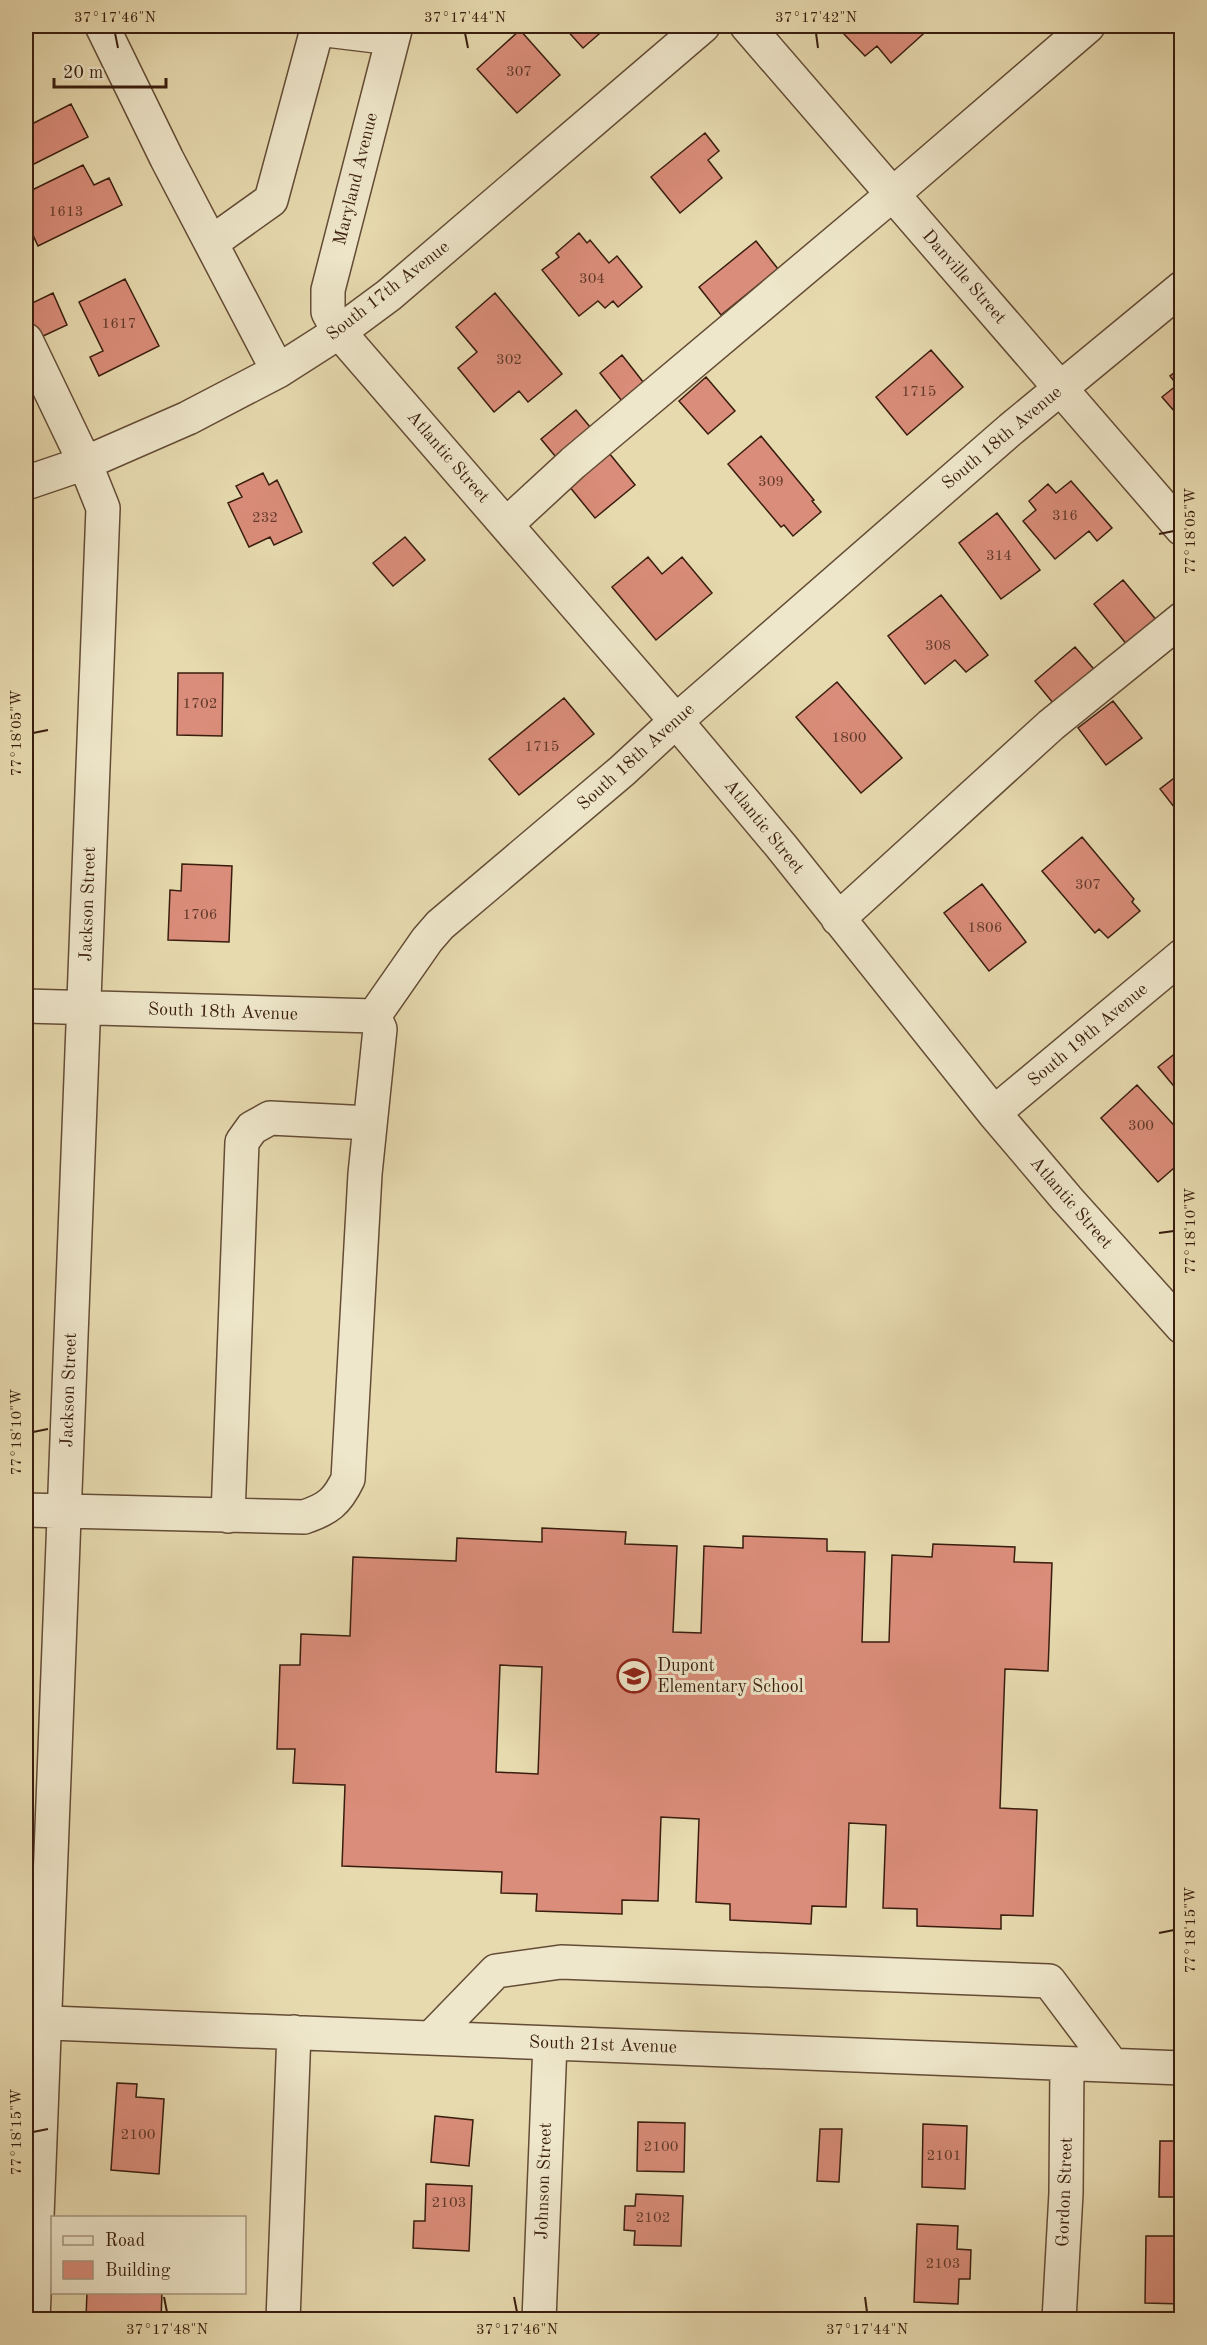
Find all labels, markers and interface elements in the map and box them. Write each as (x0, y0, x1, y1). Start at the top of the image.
text: 37°17'46"N (74, 11, 156, 26)
text: 37°17'44"N (424, 11, 506, 26)
text: 37°17'42"N (775, 11, 857, 26)
scale bar (54, 51, 166, 89)
text: 20 m (63, 64, 103, 82)
house number: 307 (506, 65, 532, 80)
street label: Maryland Avenue (331, 111, 381, 247)
house number: 1613 (49, 205, 83, 220)
street label: Danville Street (919, 227, 1009, 327)
street label: South 17th Avenue (323, 238, 453, 344)
house number: 304 (579, 272, 605, 287)
house number: 1617 (102, 317, 136, 332)
house number: 302 (496, 353, 522, 368)
street label: South 18th Avenue (939, 383, 1065, 493)
house number: 1715 (902, 385, 936, 400)
street label: Atlantic Street (403, 408, 493, 506)
house number: 309 (758, 475, 784, 490)
text: 77°18'05"W (1184, 488, 1199, 574)
house number: 316 (1052, 509, 1078, 524)
house number: 232 (252, 511, 278, 526)
house number: 314 (986, 549, 1012, 564)
house number: 308 (925, 639, 951, 654)
text: 77°18'05"W (10, 690, 25, 776)
house number: 1702 (183, 697, 217, 712)
street label: South 18th Avenue (574, 700, 698, 814)
house number: 1800 (832, 731, 866, 746)
house number: 1715 (525, 740, 559, 755)
street label: Atlantic Street (721, 777, 807, 877)
street label: Jackson Street (77, 846, 99, 962)
house number: 307 (1075, 878, 1101, 893)
house number: 1706 (183, 908, 217, 923)
house number: 1806 (968, 921, 1002, 936)
street label: South 19th Avenue (1025, 980, 1151, 1090)
street label: South 18th Avenue (148, 1000, 298, 1024)
house number: 300 (1128, 1119, 1154, 1134)
street label: Atlantic Street (1026, 1154, 1116, 1252)
text: 77°18'10"W (1184, 1188, 1199, 1274)
street label: Jackson Street (58, 1332, 80, 1448)
text: 77°18'10"W (10, 1389, 25, 1475)
place label: Dupont Elementary School (657, 1657, 804, 1696)
school or university icon: Dupont Elementary School (616, 1658, 652, 1694)
text: 77°18'15"W (1184, 1887, 1199, 1973)
street label: South 21st Avenue (529, 2033, 677, 2057)
text: 77°18'15"W (10, 2089, 25, 2175)
street label: Johnson Street (533, 2122, 555, 2240)
house number: 2100 (121, 2128, 155, 2143)
street label: Gordon Street (1054, 2137, 1076, 2247)
house number: 2100 (644, 2140, 678, 2155)
house number: 2101 (927, 2149, 961, 2164)
house number: 2103 (432, 2196, 466, 2211)
house number: 2102 (636, 2211, 670, 2226)
legend (51, 2216, 246, 2294)
text: Road (105, 2232, 145, 2250)
house number: 2103 (926, 2257, 960, 2272)
text: Building (105, 2262, 171, 2280)
text: 37°17'48"N (126, 2323, 208, 2338)
text: 37°17'46"N (476, 2323, 558, 2338)
text: 37°17'44"N (826, 2323, 908, 2338)

